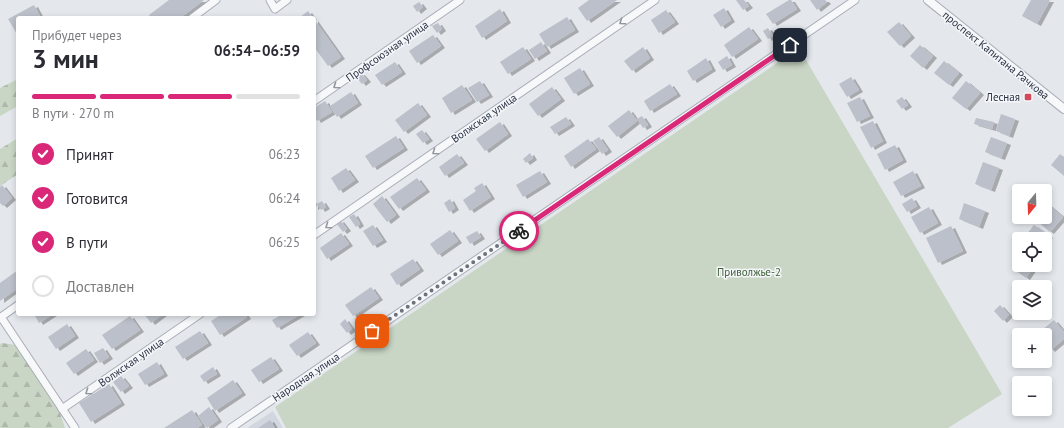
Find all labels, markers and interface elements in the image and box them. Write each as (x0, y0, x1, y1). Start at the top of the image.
street label: проспект Капитана Рачкова (940, 8, 1052, 102)
street label: Профсоюзная улица (343, 17, 431, 85)
one-way arrow (620, 17, 627, 24)
text: Прибудет через (32, 27, 122, 44)
pin (773, 28, 807, 62)
icon: home (779, 34, 801, 56)
text: 06:54–06:59 (214, 41, 300, 60)
text: 3 мин (32, 42, 99, 75)
one-way arrow (333, 81, 340, 89)
street label: Волжская улица (449, 90, 519, 146)
place label: Лесная (985, 90, 1020, 104)
marker: Лесная (1023, 92, 1033, 102)
text: В пути · 270 m (32, 105, 114, 122)
icon: check (32, 143, 54, 165)
text: Принят (66, 145, 113, 164)
text: 06:23 (269, 146, 300, 163)
one-way arrow (432, 147, 439, 155)
north arrow (1012, 184, 1052, 224)
map controls (1012, 184, 1052, 416)
icon: check (32, 187, 54, 209)
text: Готовится (66, 189, 128, 208)
text: 06:24 (269, 190, 300, 207)
courier (499, 211, 539, 251)
icon: bike (508, 220, 530, 242)
one-way arrow (325, 221, 332, 229)
icon: check (32, 231, 54, 253)
button: locate (1012, 232, 1052, 272)
text: В пути (66, 233, 108, 252)
text: 06:25 (269, 234, 300, 251)
park label: Приволжье-2 (717, 265, 781, 279)
text: Доставлен (66, 277, 134, 296)
button: layers (1012, 280, 1052, 320)
pin (355, 314, 389, 348)
icon: bag (361, 320, 383, 342)
button: + (1012, 328, 1052, 368)
street label: Волжская улица (96, 334, 166, 390)
street label: Народная улица (270, 349, 342, 405)
button: − (1012, 376, 1052, 416)
one-way arrow (85, 387, 92, 394)

